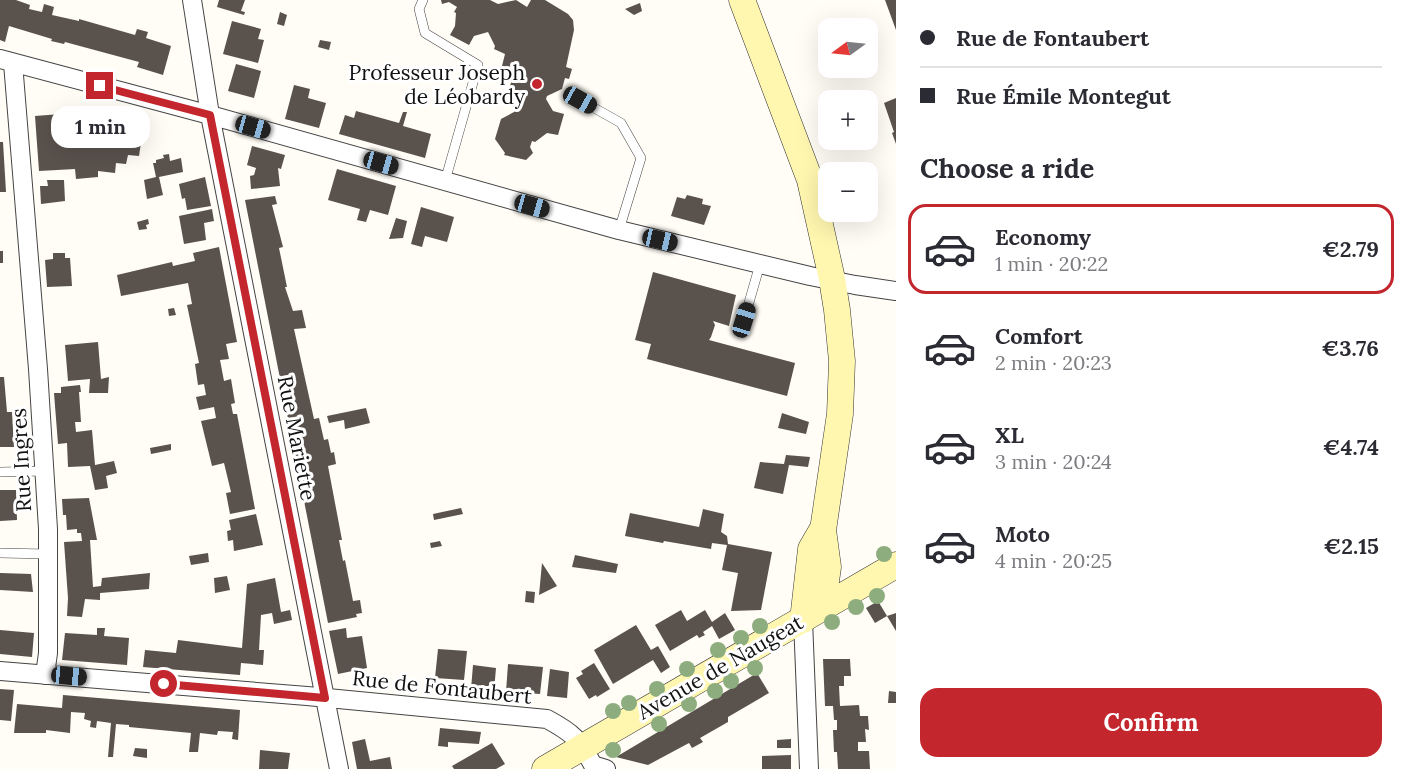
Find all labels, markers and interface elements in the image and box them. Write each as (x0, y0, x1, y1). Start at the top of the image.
north arrow (818, 18, 878, 78)
map controls (818, 18, 878, 222)
text: Rue de Fontaubert (956, 24, 1149, 52)
place label: Professeur Joseph de Léobardy (349, 59, 525, 110)
route end (86, 72, 113, 99)
marker: Professeur Joseph de Léobardy (530, 77, 544, 91)
text: Rue Émile Montegut (956, 82, 1171, 110)
car (560, 83, 600, 117)
button: + (818, 90, 878, 150)
callout: 1 min (51, 107, 150, 149)
car (233, 113, 273, 141)
text: 1 min (75, 114, 126, 139)
car (361, 149, 401, 177)
text: Choose a ride (920, 151, 1094, 185)
button: − (818, 162, 878, 222)
car (512, 192, 552, 220)
icon: car (923, 222, 977, 276)
text: Economy (995, 223, 1091, 251)
car (640, 227, 680, 253)
text: €2.79 (1322, 235, 1379, 263)
text: 1 min · 20:22 (995, 251, 1108, 276)
car (730, 300, 758, 340)
icon: car (923, 321, 977, 375)
text: Comfort (995, 322, 1083, 350)
text: €3.76 (1321, 334, 1379, 362)
text: 2 min · 20:23 (995, 350, 1112, 375)
street label: Rue Mariette (272, 373, 322, 503)
street label: Rue Ingres (5, 407, 37, 513)
icon: car (923, 420, 977, 474)
text: XL (995, 421, 1024, 449)
text: €4.74 (1323, 433, 1379, 461)
text: 3 min · 20:24 (995, 449, 1112, 474)
icon: car (923, 519, 977, 573)
text: Moto (995, 520, 1050, 548)
text: €2.15 (1324, 532, 1379, 560)
text: 4 min · 20:25 (995, 548, 1112, 573)
street label: Avenue de Naugeat (631, 608, 809, 726)
street label: Rue de Fontaubert (351, 664, 534, 710)
car (50, 665, 88, 687)
route start (150, 670, 177, 697)
button: Confirm (920, 688, 1382, 757)

